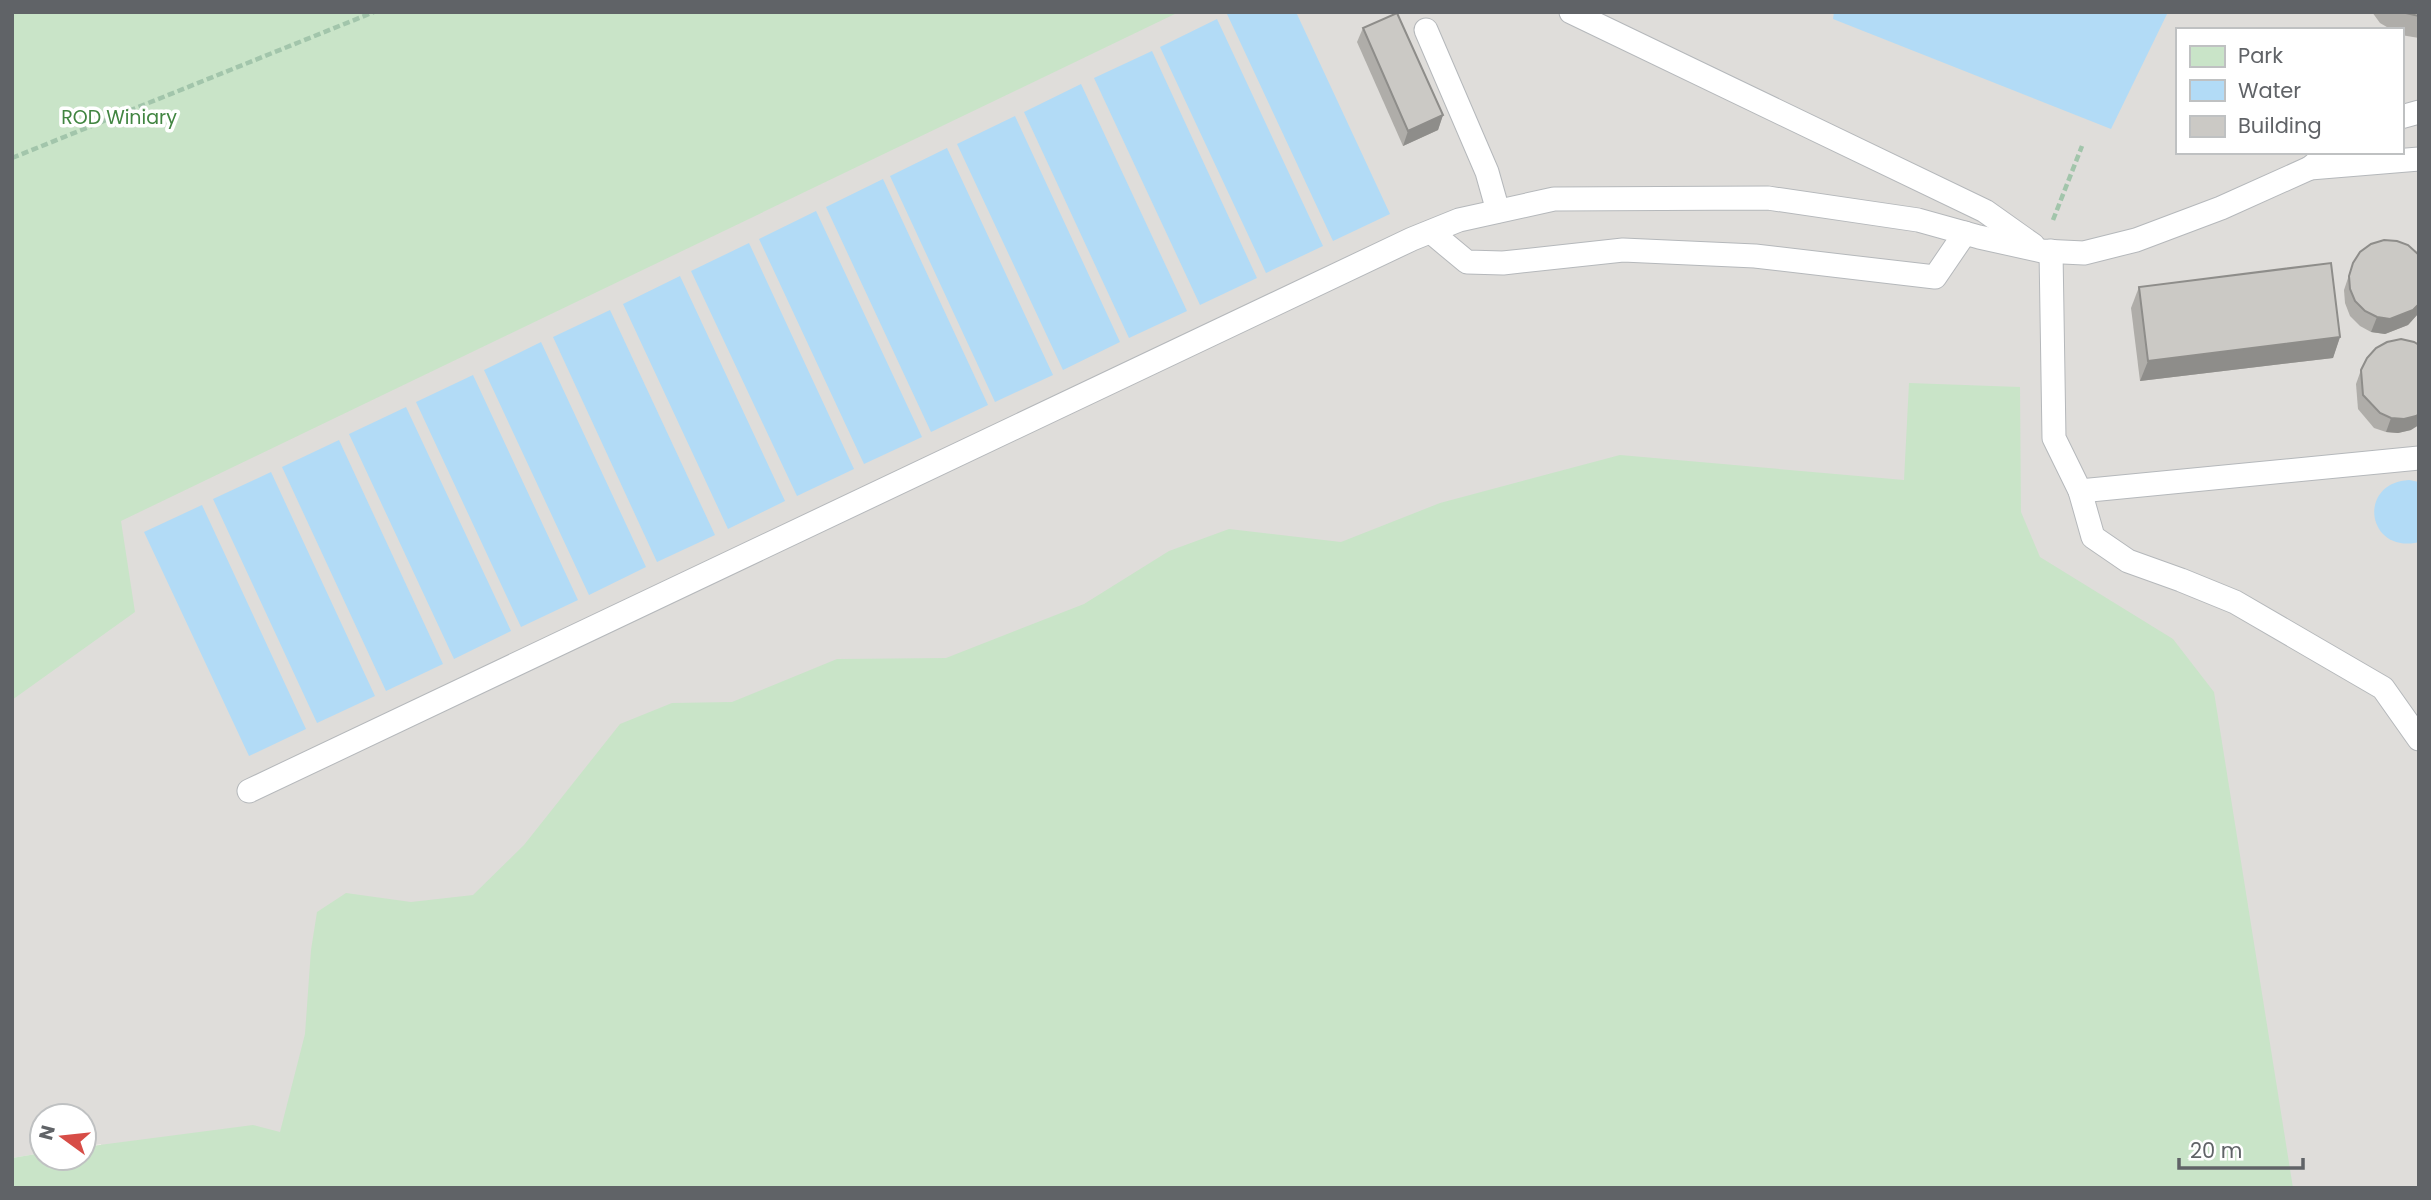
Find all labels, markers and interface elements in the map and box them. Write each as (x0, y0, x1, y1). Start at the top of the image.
legend (2176, 28, 2403, 154)
text: Park (2238, 41, 2283, 70)
text: Water (2238, 76, 2301, 105)
park label: ROD Winiary (61, 104, 177, 131)
text: Building (2238, 111, 2322, 140)
north arrow (28, 1102, 98, 1172)
text: N (32, 1122, 62, 1143)
scale bar (2179, 1126, 2303, 1170)
text: 20 m (2190, 1136, 2243, 1165)

